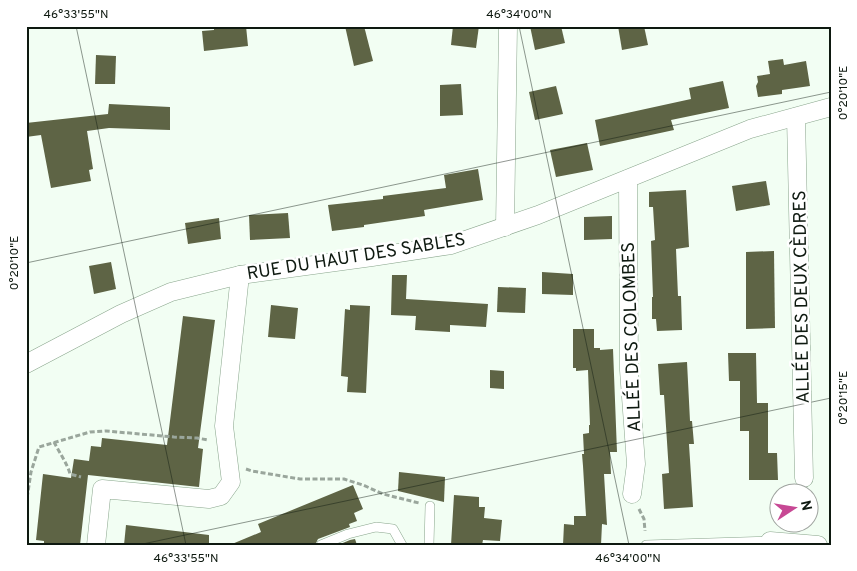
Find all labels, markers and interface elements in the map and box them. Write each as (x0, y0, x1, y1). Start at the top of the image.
text: 46°33'55"N (44, 7, 108, 23)
text: 46°34'00"N (486, 7, 552, 23)
text: 0°20'10"E (836, 66, 852, 120)
street label: ALLÉE DES DEUX CÈDRES (787, 190, 816, 404)
street label: RUE DU HAUT DES SABLES (245, 229, 467, 286)
text: 0°20'10"E (7, 236, 23, 290)
street label: ALLÉE DES COLOMBES (616, 241, 647, 433)
text: 0°20'15"E (836, 371, 852, 425)
north arrow (770, 484, 820, 534)
text: N (796, 499, 815, 512)
text: 46°33'55"N (154, 551, 218, 567)
text: 46°34'00"N (595, 551, 661, 567)

